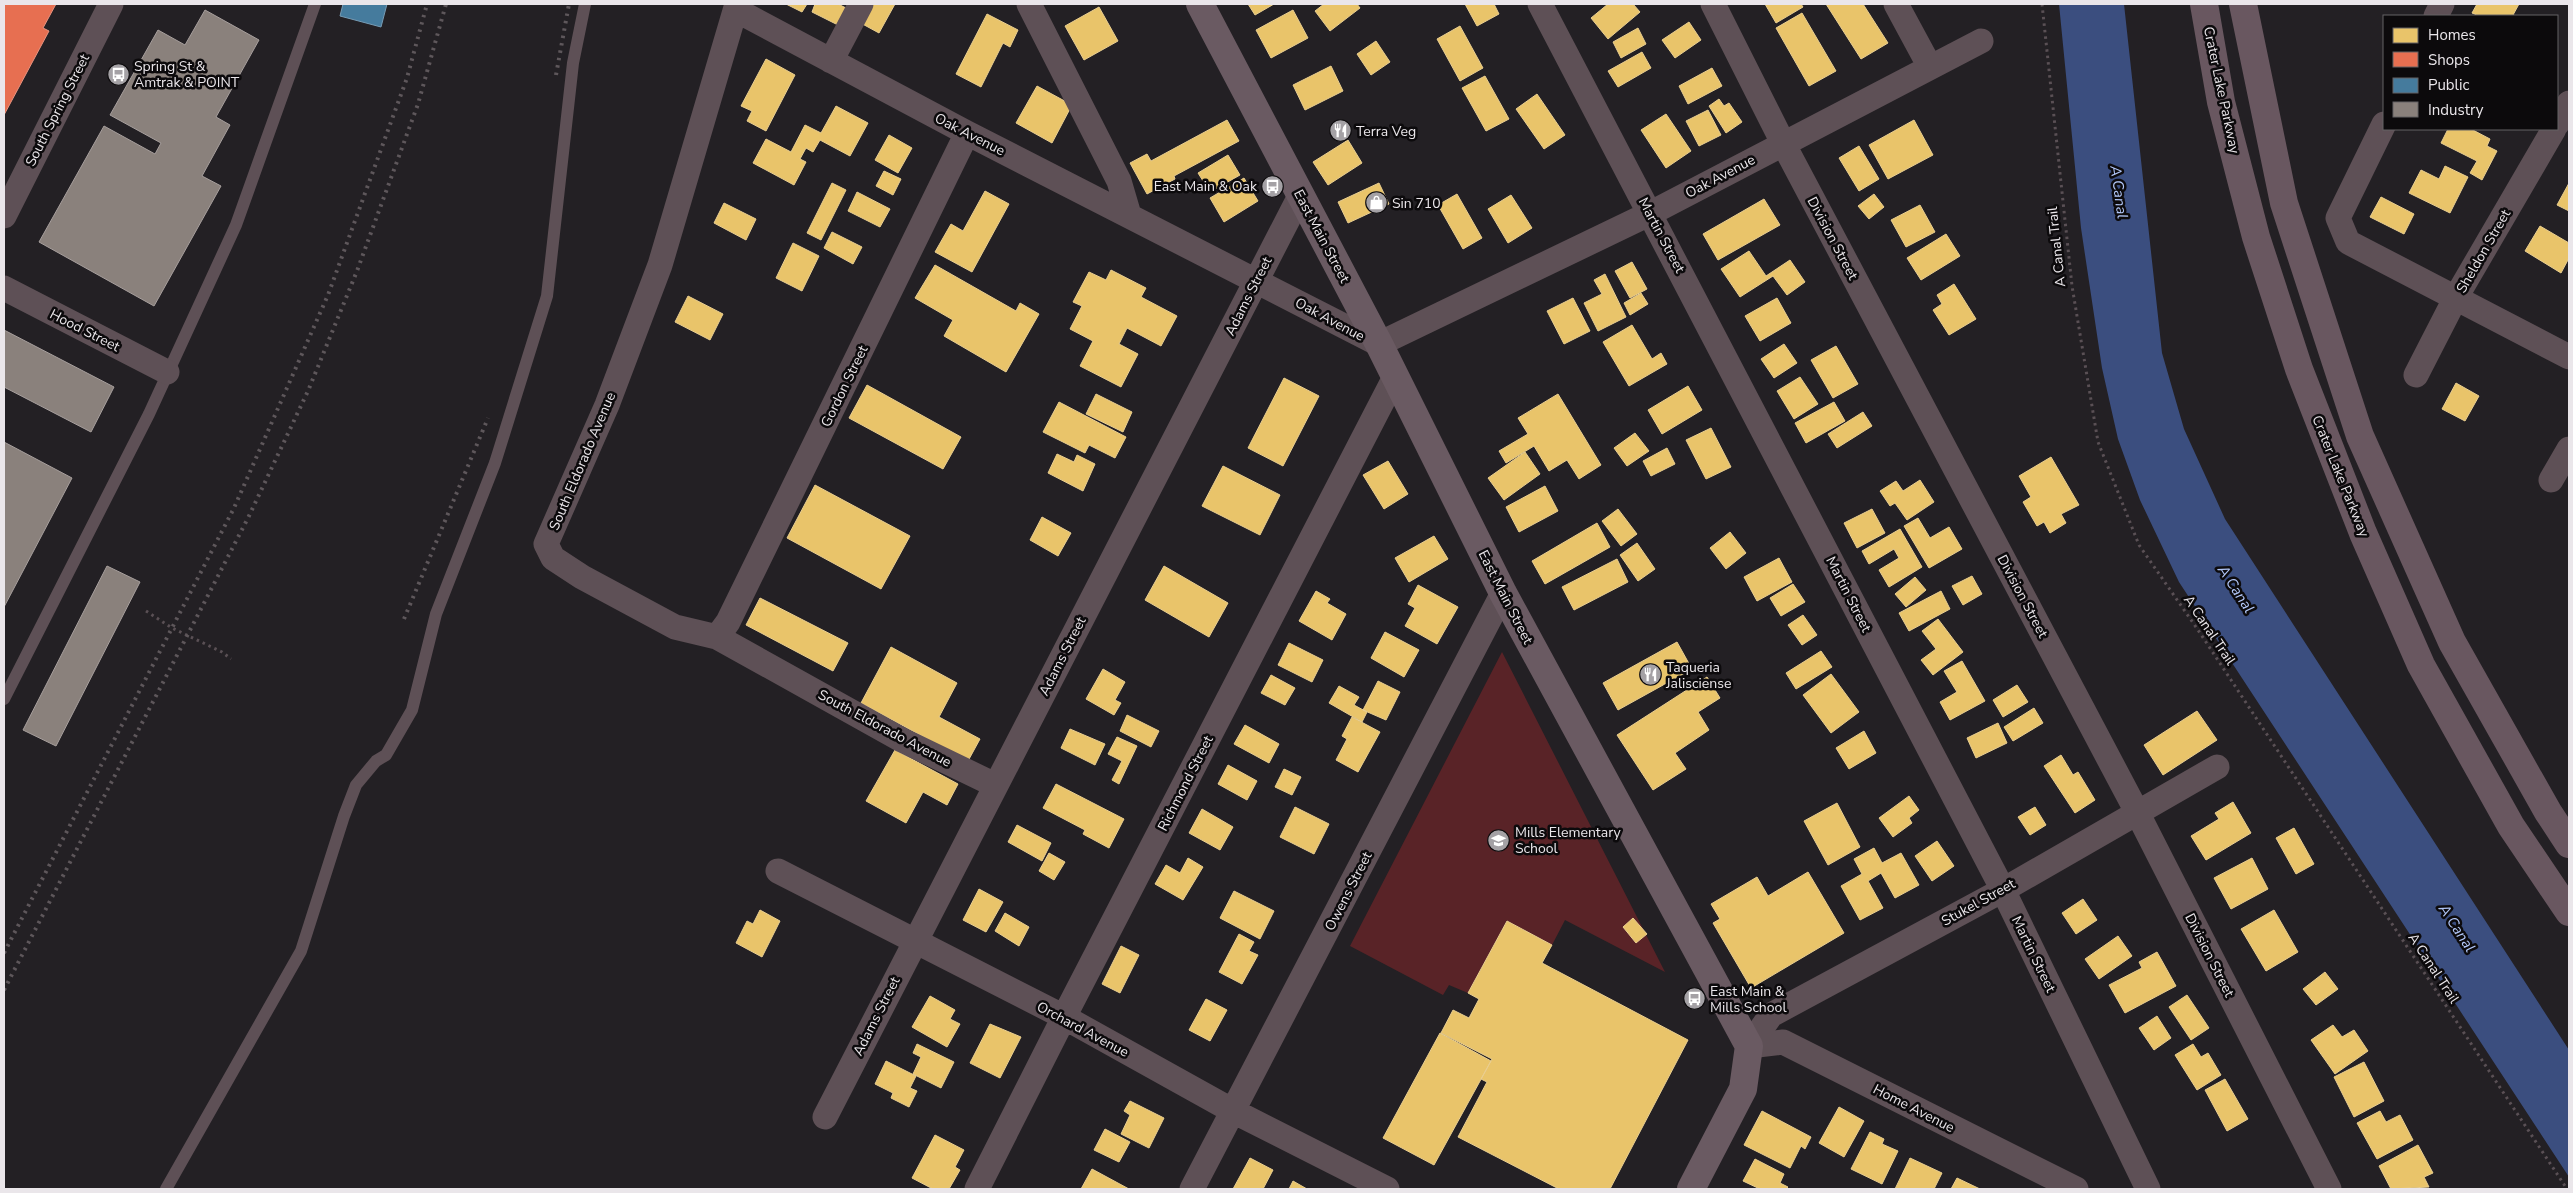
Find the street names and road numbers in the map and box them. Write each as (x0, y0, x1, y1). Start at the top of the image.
street label: Crater Lake Parkway (2199, 25, 2244, 156)
street label: South Spring Street (21, 51, 94, 170)
street label: Oak Avenue (931, 109, 1008, 160)
street label: Oak Avenue (1682, 150, 1758, 203)
street label: East Main Street (1289, 186, 1354, 286)
street label: Division Street (1803, 193, 1862, 283)
street label: Martin Street (1634, 194, 1689, 276)
street label: A Canal Trail (2043, 205, 2070, 288)
street label: Sheldon Street (2452, 206, 2515, 297)
street label: Adams Street (1220, 253, 1277, 339)
street label: Oak Avenue (1292, 293, 1368, 346)
street label: Hood Street (47, 305, 123, 356)
street label: Gordon Street (816, 342, 872, 430)
street label: South Eldorado Avenue (545, 389, 620, 533)
street label: Crater Lake Parkway (2307, 413, 2374, 541)
street label: East Main Street (1474, 547, 1537, 648)
street label: Division Street (1993, 551, 2052, 641)
street label: Martin Street (1821, 553, 1876, 635)
street label: A Canal Trail (2179, 592, 2240, 670)
street label: Adams Street (1034, 613, 1091, 699)
street label: South Eldorado Avenue (815, 685, 955, 772)
street label: Richmond Street (1153, 732, 1218, 834)
street label: Owens Street (1320, 848, 1377, 934)
street label: Stukel Street (1938, 874, 2019, 931)
street label: Division Street (2180, 910, 2239, 1000)
street label: Martin Street (2007, 913, 2060, 996)
street label: A Canal Trail (2404, 929, 2464, 1008)
street label: Adams Street (848, 973, 905, 1059)
street label: Orchard Avenue (1033, 997, 1132, 1062)
street label: Home Avenue (1870, 1080, 1958, 1137)

